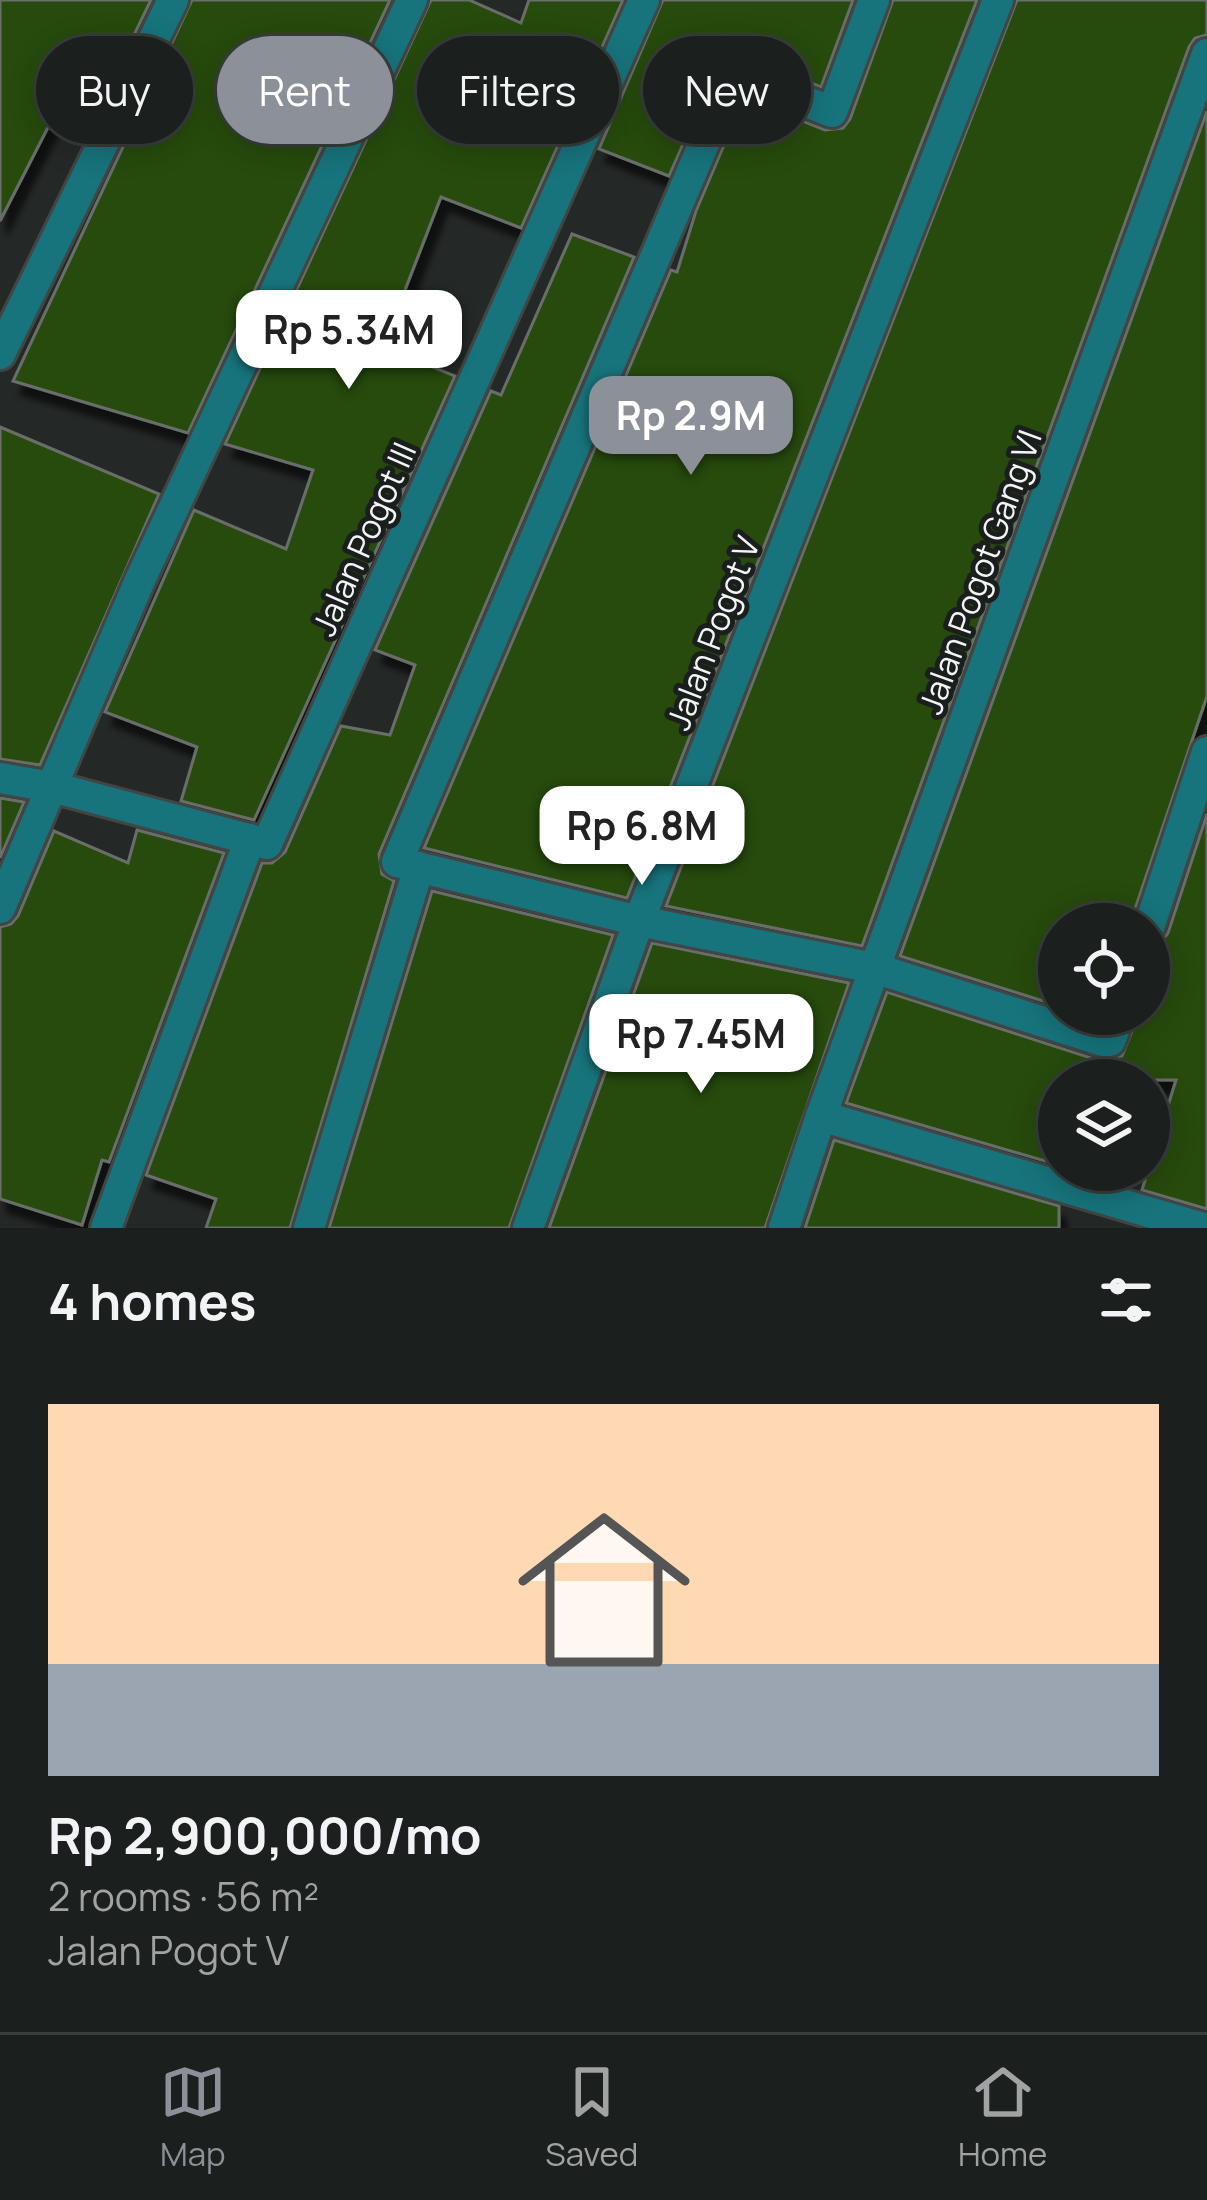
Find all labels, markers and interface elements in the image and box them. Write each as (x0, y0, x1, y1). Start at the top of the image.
chip: Buy (36, 36, 193, 144)
chip: Rent (217, 36, 393, 144)
chip: Filters (417, 36, 619, 144)
chip: New (643, 36, 811, 144)
pin: Rp 5.34M (225, 290, 473, 392)
text: Rp 5.34M (263, 302, 435, 356)
pin: Rp 2.9M (580, 376, 802, 478)
text: Rp 2.9M (616, 388, 766, 442)
street label: Jalan Pogot Gang VI (907, 424, 1052, 720)
street label: Jalan Pogot III (301, 435, 426, 643)
street label: Jalan Pogot V (655, 529, 770, 736)
pin: Rp 6.8M (531, 786, 753, 888)
text: Rp 6.8M (567, 798, 717, 852)
map controls (1038, 903, 1170, 1191)
button: locate (1038, 903, 1170, 1035)
pin: Rp 7.45M (577, 994, 825, 1096)
text: Rp 7.45M (616, 1006, 786, 1060)
button: layers (1038, 1059, 1170, 1191)
text: 4 homes (48, 1266, 256, 1335)
icon: filters (1093, 1267, 1159, 1333)
icon: home (496, 1482, 712, 1698)
text: Rp 2,900,000/mo (48, 1800, 482, 1869)
text: 2 rooms · 56 m² (48, 1869, 319, 1923)
text: Jalan Pogot V (48, 1923, 289, 1977)
tab: Map (160, 2059, 226, 2176)
tab: Saved (545, 2059, 638, 2176)
tab: Home (958, 2059, 1047, 2176)

